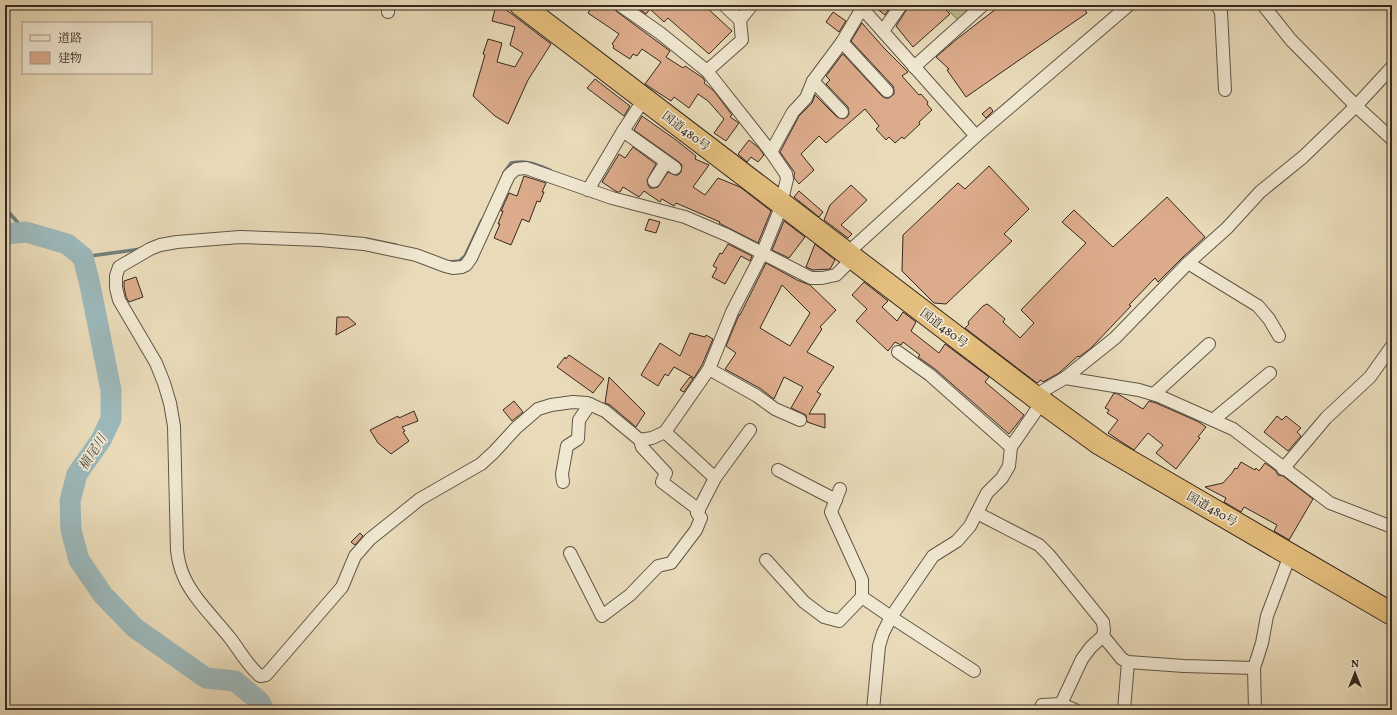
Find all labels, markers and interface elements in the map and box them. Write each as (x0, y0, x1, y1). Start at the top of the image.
legend (22, 22, 152, 74)
text: 道路 (58, 31, 82, 47)
text: 建物 (58, 51, 82, 67)
street label: 国道480号 (658, 108, 713, 155)
street label: 国道480号 (916, 305, 971, 352)
water label: 槇尾川 (76, 430, 113, 474)
street label: 国道480号 (1183, 489, 1240, 531)
north arrow (1335, 653, 1375, 693)
text: N (1351, 657, 1359, 672)

